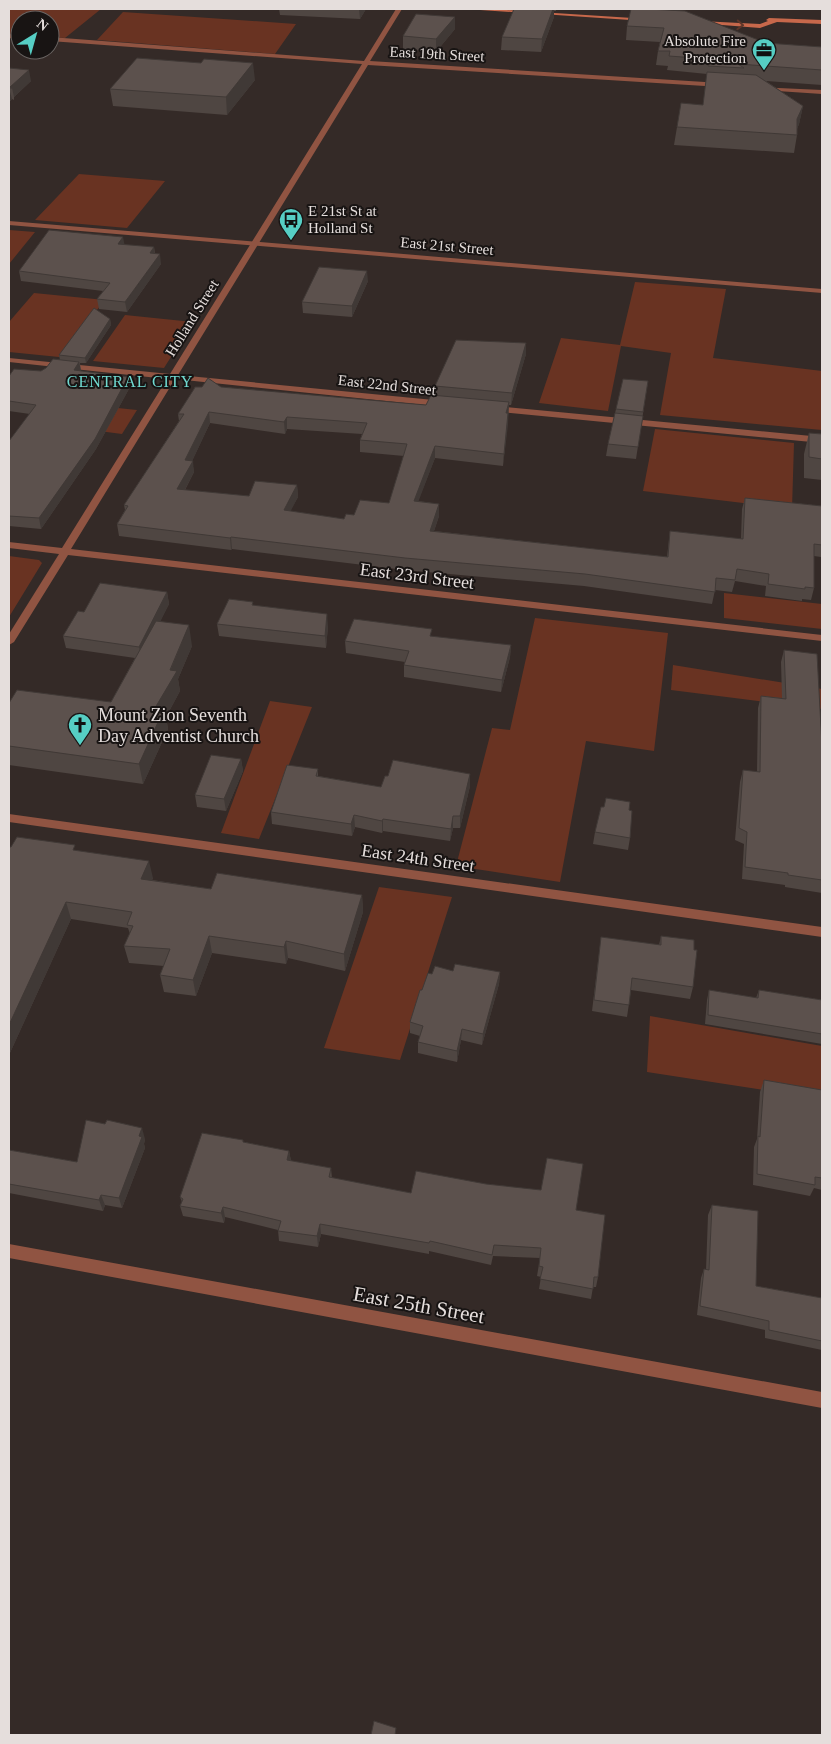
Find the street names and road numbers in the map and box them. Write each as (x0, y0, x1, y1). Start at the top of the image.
street label: East 19th Street (389, 44, 486, 65)
street label: East 21st Street (400, 234, 495, 258)
street label: Holland Street (162, 276, 222, 359)
street label: East 22nd Street (337, 372, 438, 398)
street label: East 23rd Street (359, 559, 475, 593)
street label: East 24th Street (360, 840, 476, 876)
street label: East 25th Street (351, 1282, 487, 1328)

